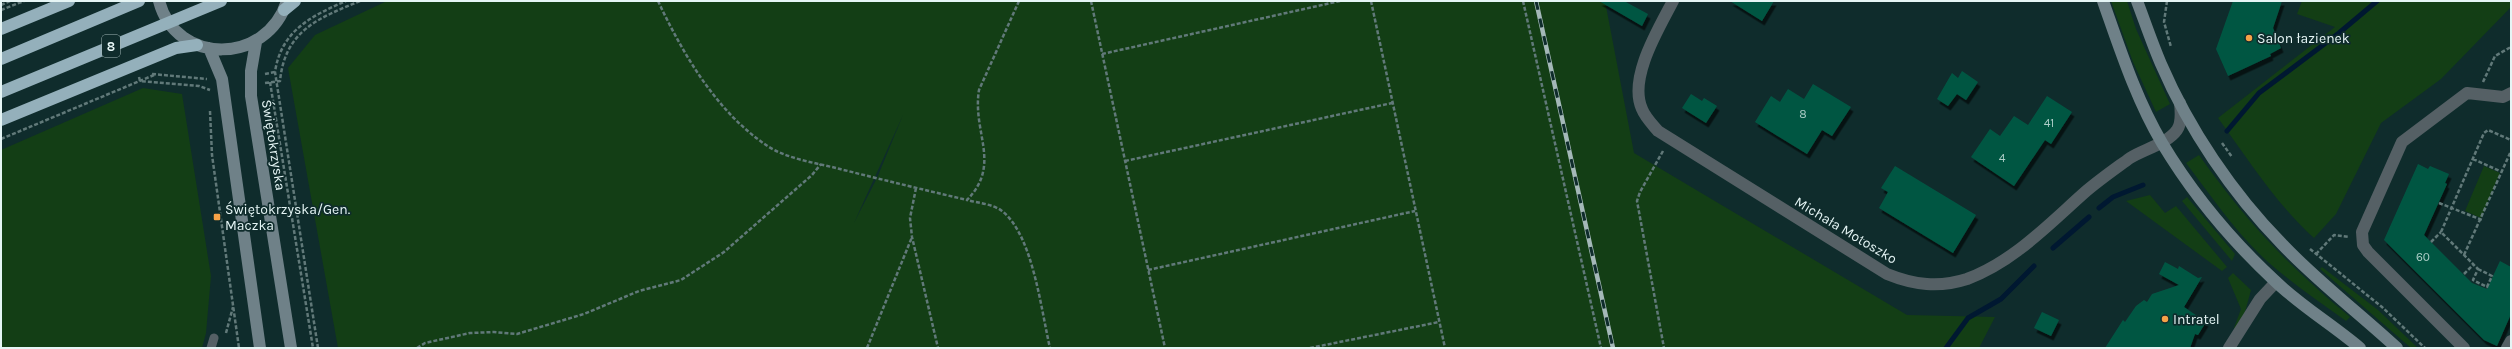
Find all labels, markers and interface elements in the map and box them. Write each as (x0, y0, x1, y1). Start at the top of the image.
place label: Salon łazienek (2257, 30, 2350, 47)
marker: Salon łazienek (2244, 33, 2254, 43)
road number: 8 (102, 35, 120, 57)
street label: Świętokrzyska (258, 98, 289, 192)
house number: 8 (1799, 107, 1807, 121)
house number: 41 (2044, 116, 2054, 130)
house number: 4 (1999, 151, 2006, 165)
street label: Michała Motoszko (1792, 193, 1900, 268)
place label: Świętokrzyska/Gen. Maczka (225, 201, 351, 234)
marker: Świętokrzyska/Gen. Maczka (212, 212, 222, 222)
house number: 60 (2416, 250, 2430, 264)
place label: Intratel (2173, 311, 2220, 328)
marker: Intratel (2160, 314, 2170, 324)

